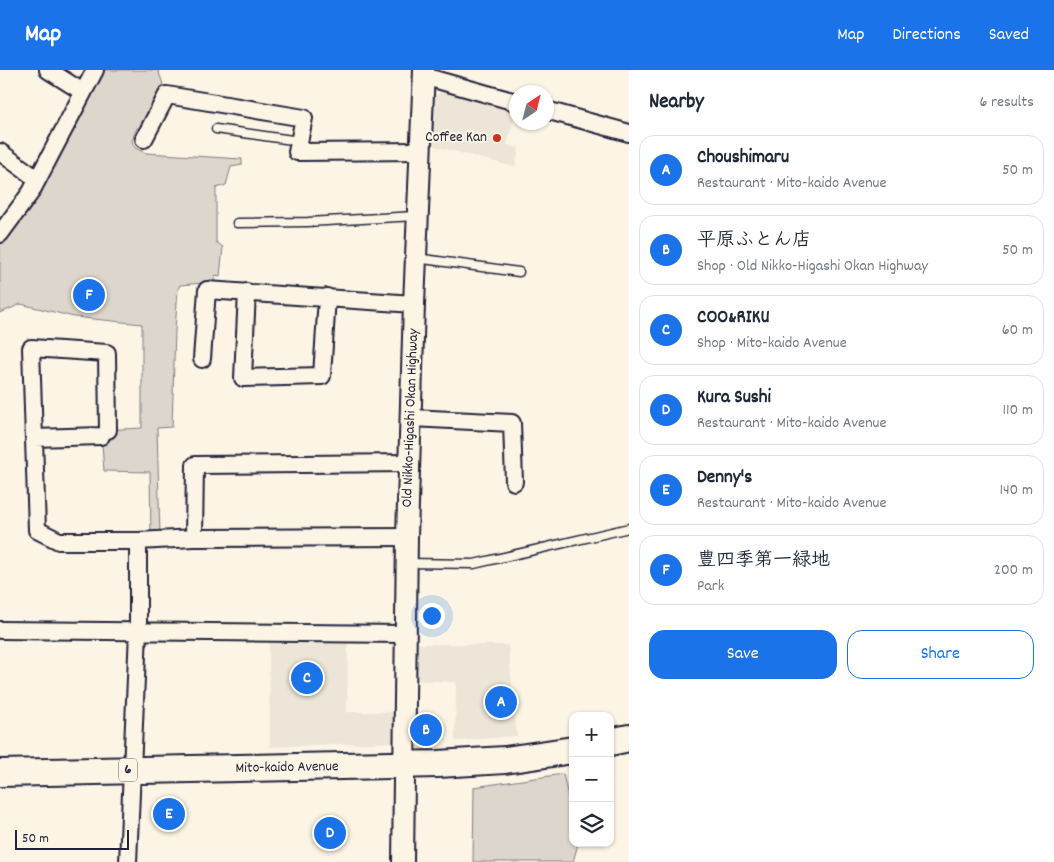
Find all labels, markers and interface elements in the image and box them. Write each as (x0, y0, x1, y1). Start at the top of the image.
text: Map (25, 18, 61, 52)
text: Map (837, 23, 864, 48)
text: Directions (892, 23, 961, 48)
text: Saved (989, 23, 1029, 48)
north arrow (509, 85, 554, 130)
text: Nearby (649, 88, 704, 118)
text: 6 results (979, 91, 1034, 114)
place label: Coffee Kan (425, 127, 487, 149)
marker: Coffee Kan (491, 132, 503, 144)
text: Choushimaru (697, 145, 789, 172)
text: A (662, 159, 670, 182)
text: 50 m (1002, 159, 1033, 182)
text: Restaurant · Mito-kaido Avenue (697, 172, 886, 195)
text: 平原ふとん店 (697, 228, 811, 255)
text: B (662, 239, 670, 262)
text: 50 m (1002, 239, 1033, 262)
text: Shop · Old Nikko-Higashi Okan Highway (697, 255, 928, 278)
pin: F (73, 276, 105, 314)
text: COO&RIKU (697, 305, 770, 332)
text: C (662, 319, 670, 342)
text: 60 m (1002, 319, 1033, 342)
street label: Old Nikko-Higashi Okan Highway (397, 327, 425, 508)
text: Shop · Mito-kaido Avenue (697, 332, 847, 355)
text: Kura Sushi (697, 385, 771, 412)
text: D (662, 399, 670, 422)
text: 110 m (1003, 399, 1033, 422)
text: Restaurant · Mito-kaido Avenue (697, 412, 886, 435)
text: Denny's (697, 465, 752, 492)
text: E (662, 479, 670, 502)
text: 140 m (999, 479, 1033, 502)
text: Restaurant · Mito-kaido Avenue (697, 492, 886, 515)
text: 豊四季第一緑地 (697, 548, 830, 575)
text: F (662, 559, 670, 582)
text: 200 m (994, 559, 1033, 582)
text: Park (697, 575, 724, 598)
your location (419, 603, 445, 629)
button: Save (649, 630, 837, 679)
button: Share (847, 630, 1034, 679)
pin: C (291, 659, 323, 697)
pin: A (485, 683, 517, 721)
pin: B (410, 711, 442, 749)
map controls (569, 712, 614, 847)
button: + (569, 712, 614, 757)
street label: Mito-kaido Avenue (235, 756, 339, 780)
button: − (569, 757, 614, 802)
road number: 6 (119, 758, 137, 782)
pin: E (153, 795, 185, 833)
button: layers (569, 802, 614, 847)
pin: D (314, 814, 346, 852)
scale bar (15, 827, 129, 850)
text: 50 m (22, 829, 49, 849)

